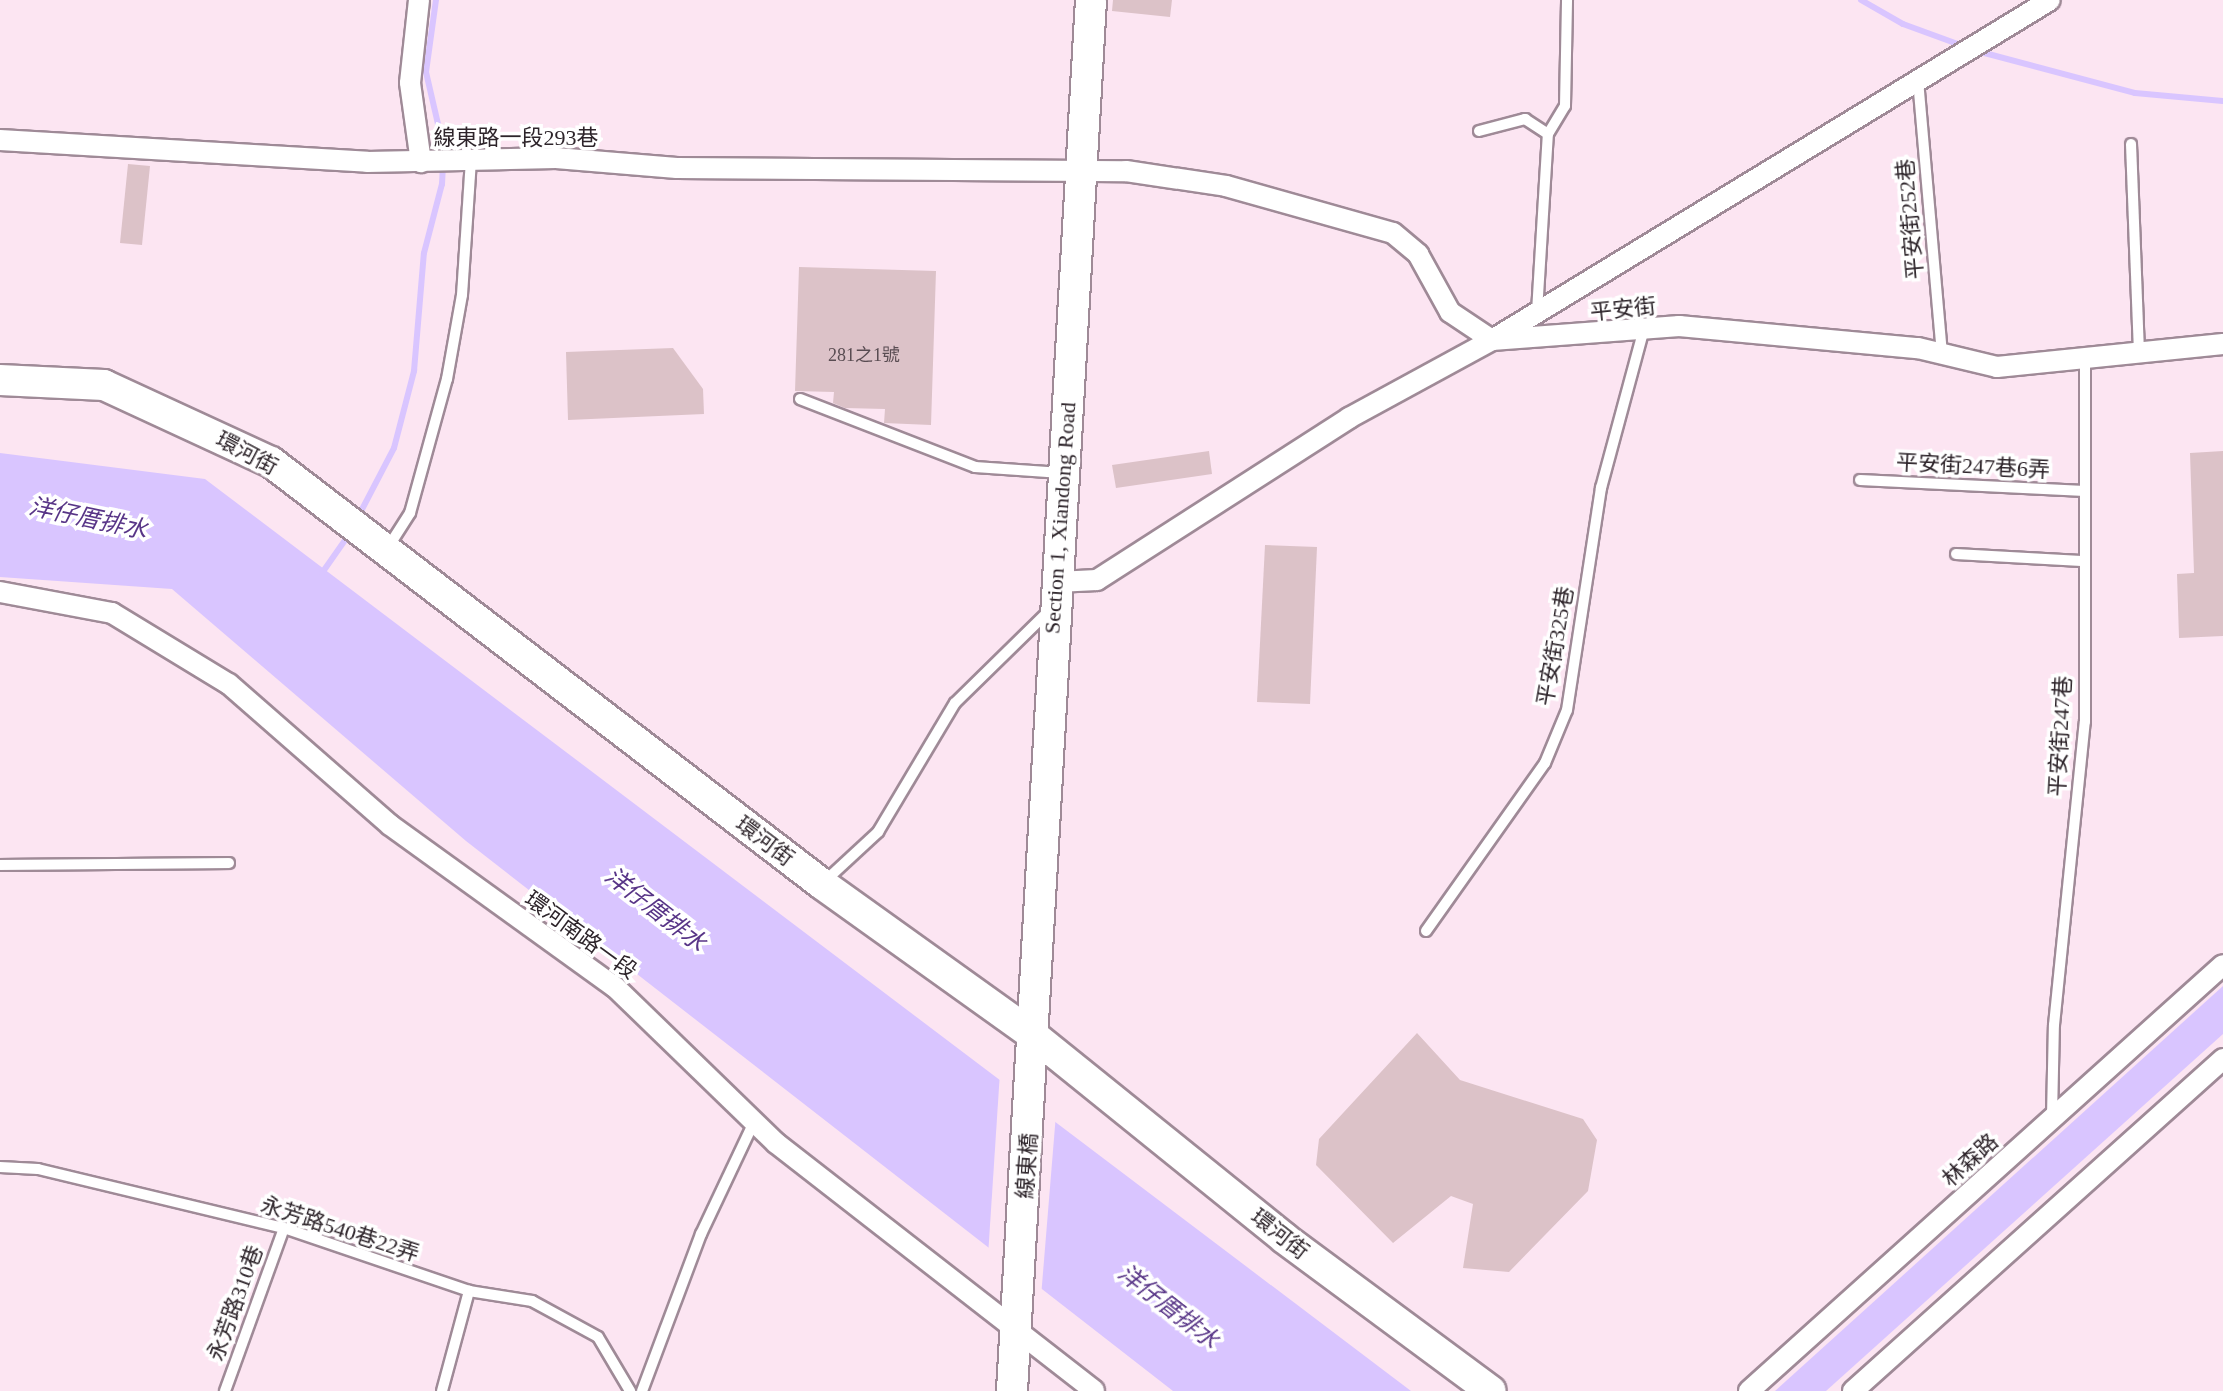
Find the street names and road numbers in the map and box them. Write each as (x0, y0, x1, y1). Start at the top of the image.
street label: 線東路一段293巷 (434, 125, 598, 151)
street label: 平安街252巷 (1892, 158, 1928, 280)
street label: 平安街 (1589, 292, 1657, 326)
street label: Section 1, Xiandong Road (1039, 401, 1081, 635)
street label: 環河街 (212, 426, 282, 480)
street label: 平安街247巷6弄 (1895, 449, 2051, 483)
street label: 平安街325巷 (1531, 584, 1579, 708)
street label: 平安街247巷 (2044, 675, 2076, 797)
street label: 環河街 (731, 811, 799, 871)
street label: 環河南路一段 (520, 886, 642, 984)
street label: 林森路 (1937, 1128, 2003, 1192)
street label: 線東橋 (1012, 1132, 1042, 1200)
street label: 永芳路540巷22弄 (257, 1191, 423, 1267)
street label: 環河街 (1246, 1203, 1314, 1265)
street label: 永芳路310巷 (202, 1242, 268, 1364)

